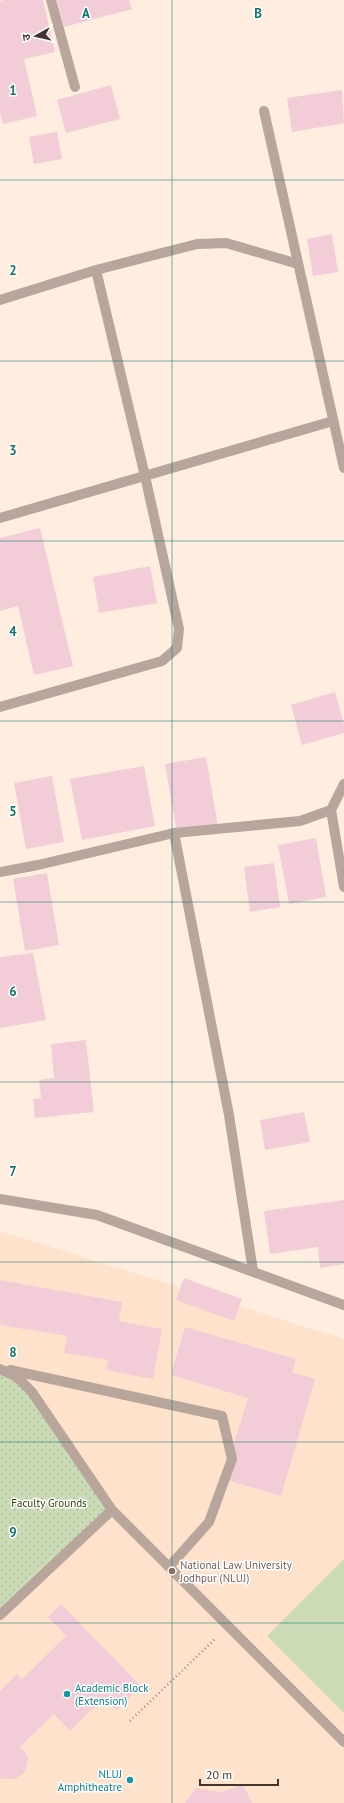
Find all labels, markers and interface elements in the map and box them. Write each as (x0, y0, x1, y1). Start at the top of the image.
text: A (82, 5, 90, 22)
text: B (254, 5, 262, 22)
north arrow (16, 16, 56, 56)
text: उ (19, 33, 33, 42)
text: 1 (9, 82, 17, 99)
text: 2 (9, 262, 17, 279)
text: 3 (9, 442, 17, 459)
text: 4 (9, 623, 17, 640)
text: 5 (9, 803, 17, 820)
text: 6 (9, 983, 17, 1000)
text: 7 (9, 1163, 17, 1180)
text: 8 (9, 1344, 17, 1361)
park label: Faculty Grounds (11, 1496, 87, 1510)
text: 9 (9, 1524, 17, 1541)
place label: National Law University Jodhpur (NLUJ) (179, 1558, 293, 1585)
marker: National Law University Jodhpur (NLUJ) (167, 1566, 177, 1576)
place label: Academic Block (Extension) (75, 1681, 149, 1708)
marker: Academic Block (Extension) (62, 1689, 72, 1699)
scale bar (200, 1761, 278, 1787)
place label: NLUJ Amphitheatre (58, 1767, 122, 1794)
text: 20 m (206, 1767, 232, 1782)
marker: NLUJ Amphitheatre (125, 1775, 135, 1785)

